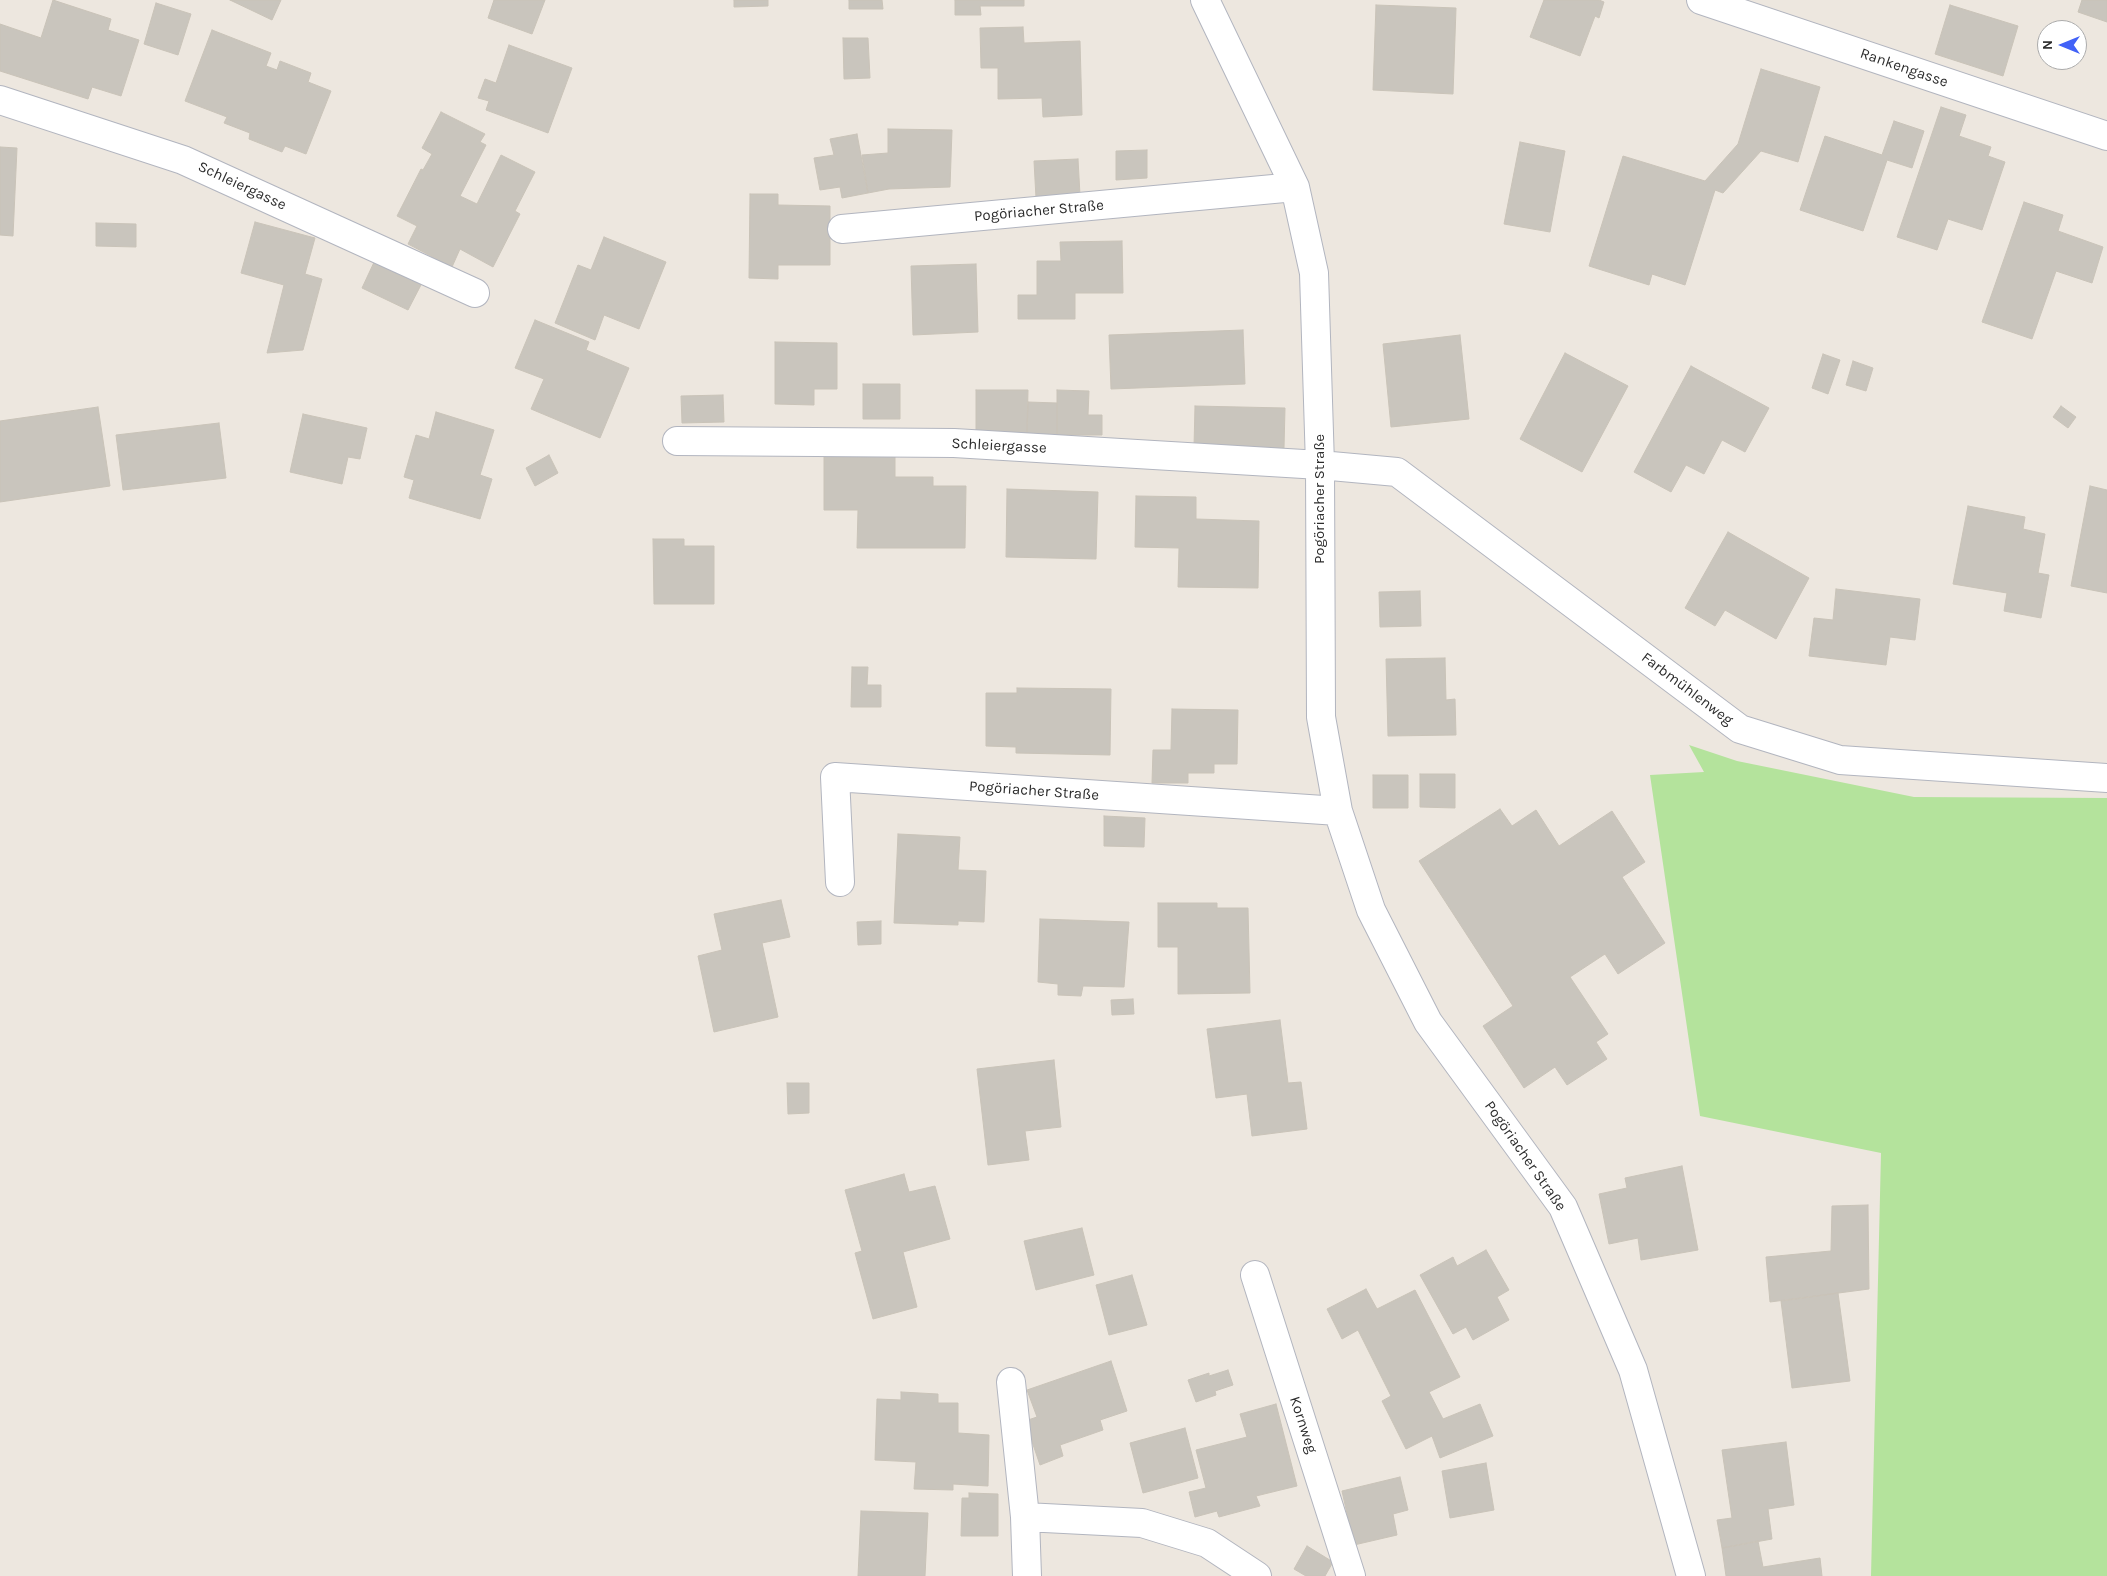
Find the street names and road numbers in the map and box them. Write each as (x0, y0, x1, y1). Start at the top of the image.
street label: Rankengasse (1858, 45, 1950, 91)
street label: Schleiergasse (195, 158, 289, 214)
street label: Pogöriacher Straße (973, 196, 1105, 226)
street label: Pogöriacher Straße (1311, 434, 1329, 564)
street label: Schleiergasse (951, 435, 1047, 457)
street label: Farbmühlenweg (1638, 649, 1736, 729)
street label: Pogöriacher Straße (968, 777, 1100, 805)
street label: Pogöriacher Straße (1480, 1098, 1570, 1214)
street label: Kornweg (1285, 1394, 1321, 1456)

